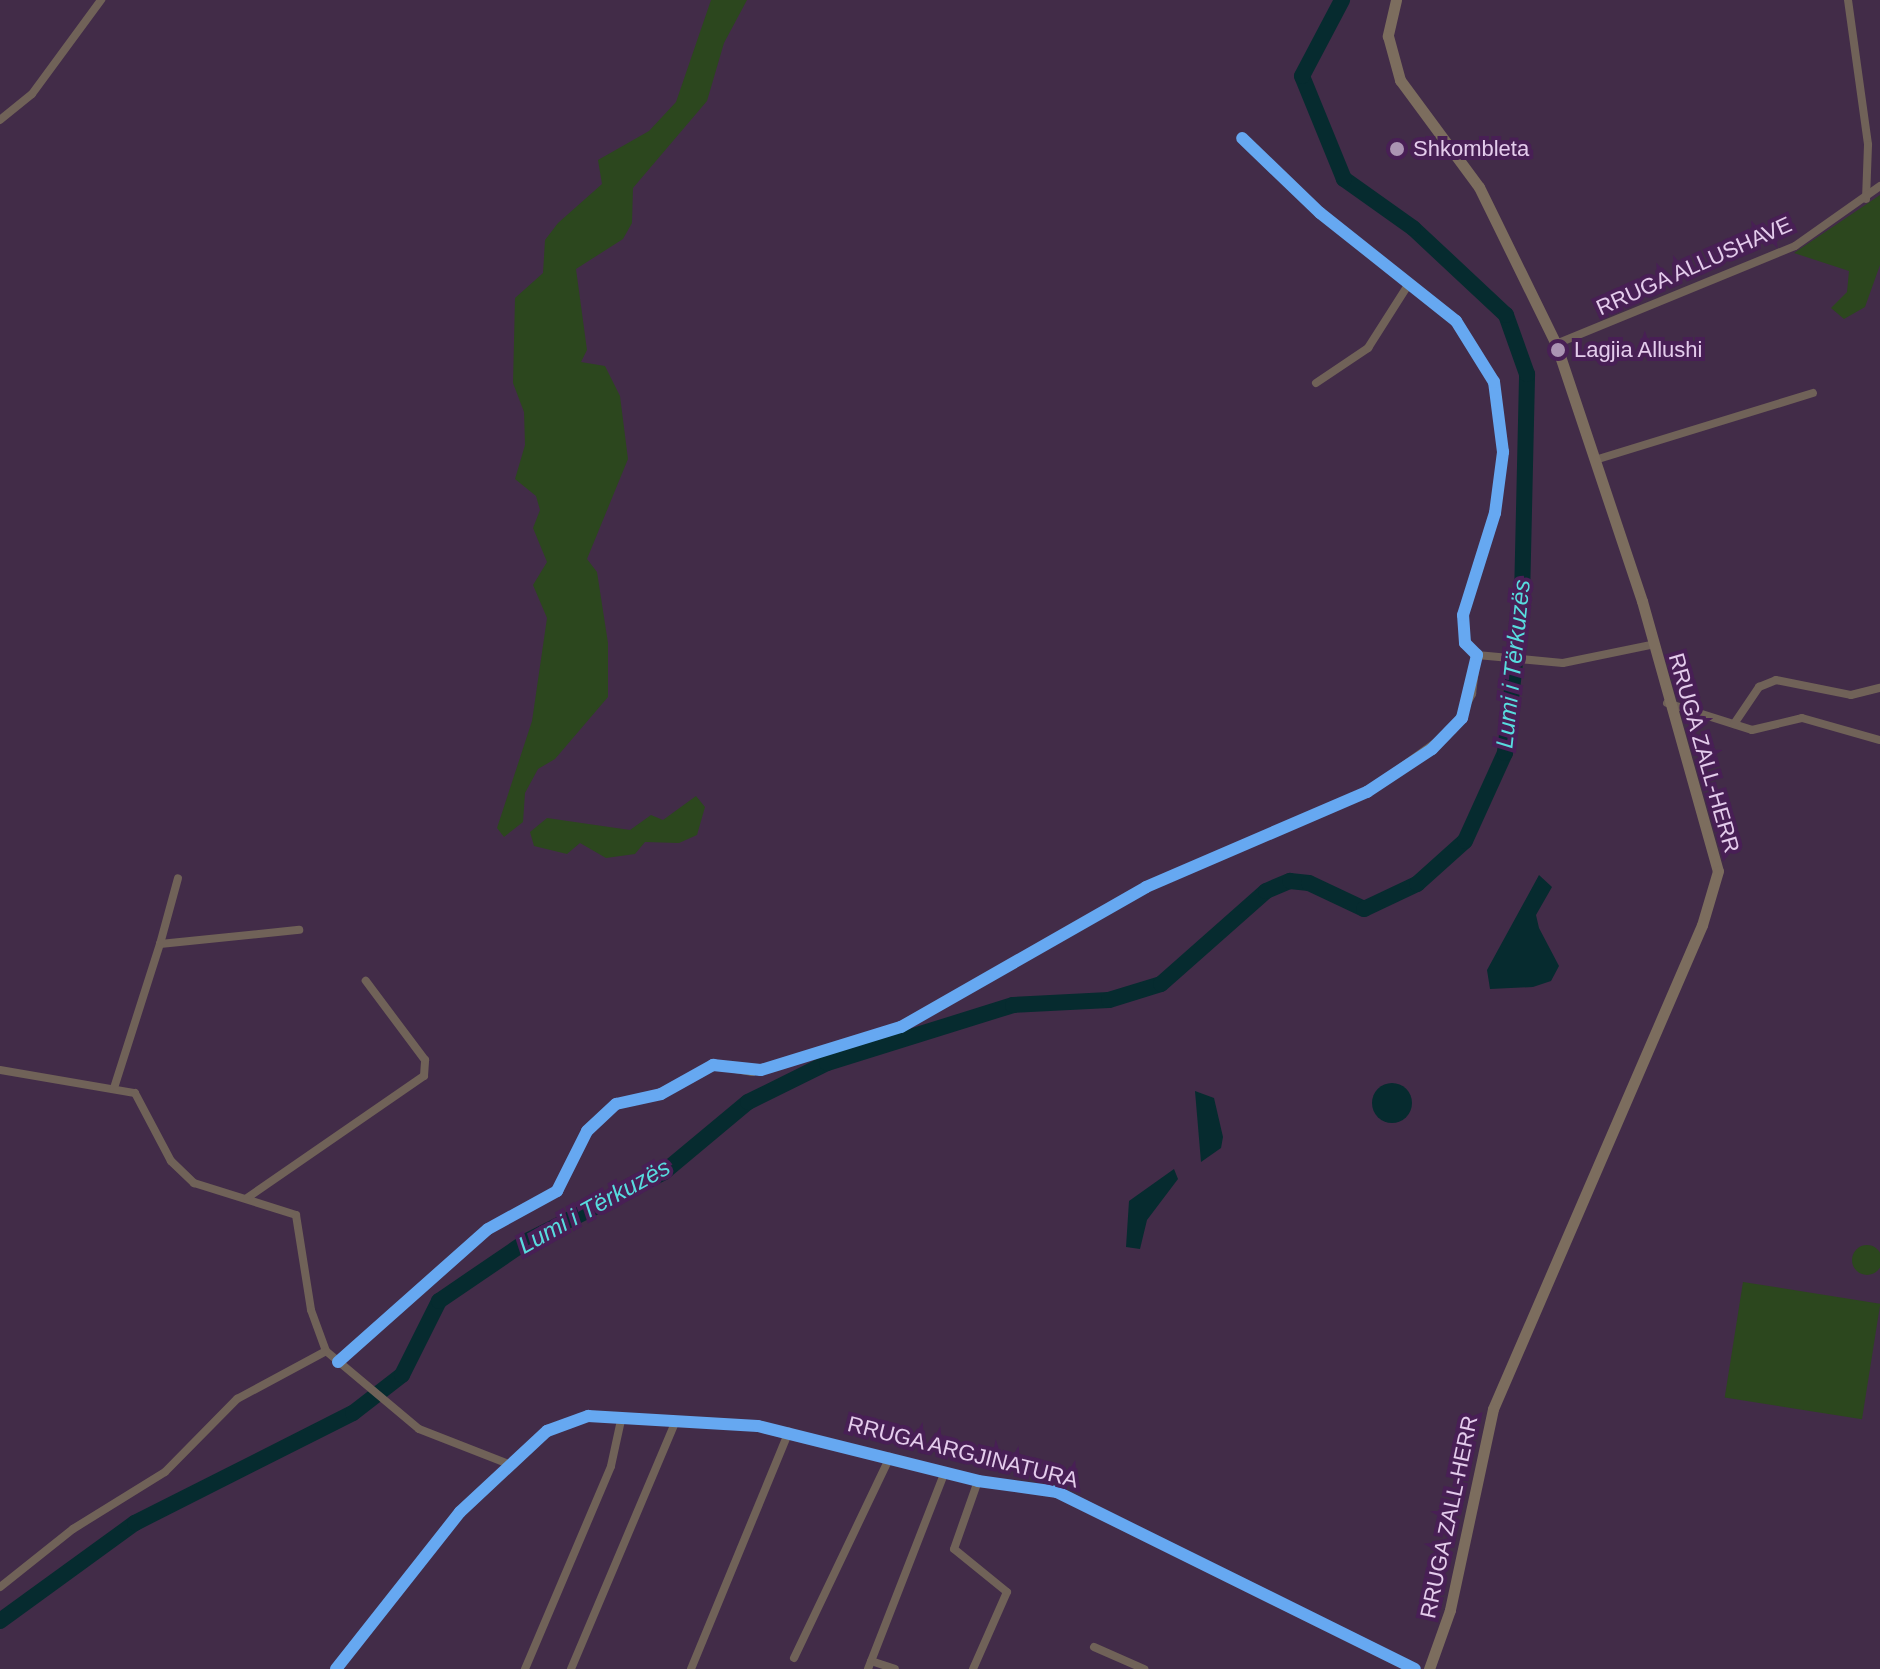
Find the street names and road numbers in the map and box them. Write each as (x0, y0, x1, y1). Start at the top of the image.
street label: RRUGA ALLUSHAVE (1591, 211, 1797, 321)
street label: RRUGA ZALL-HERR (1663, 649, 1745, 857)
street label: RRUGA ARGJINATURA (844, 1410, 1082, 1494)
street label: RRUGA ZALL-HERR (1414, 1413, 1484, 1621)

